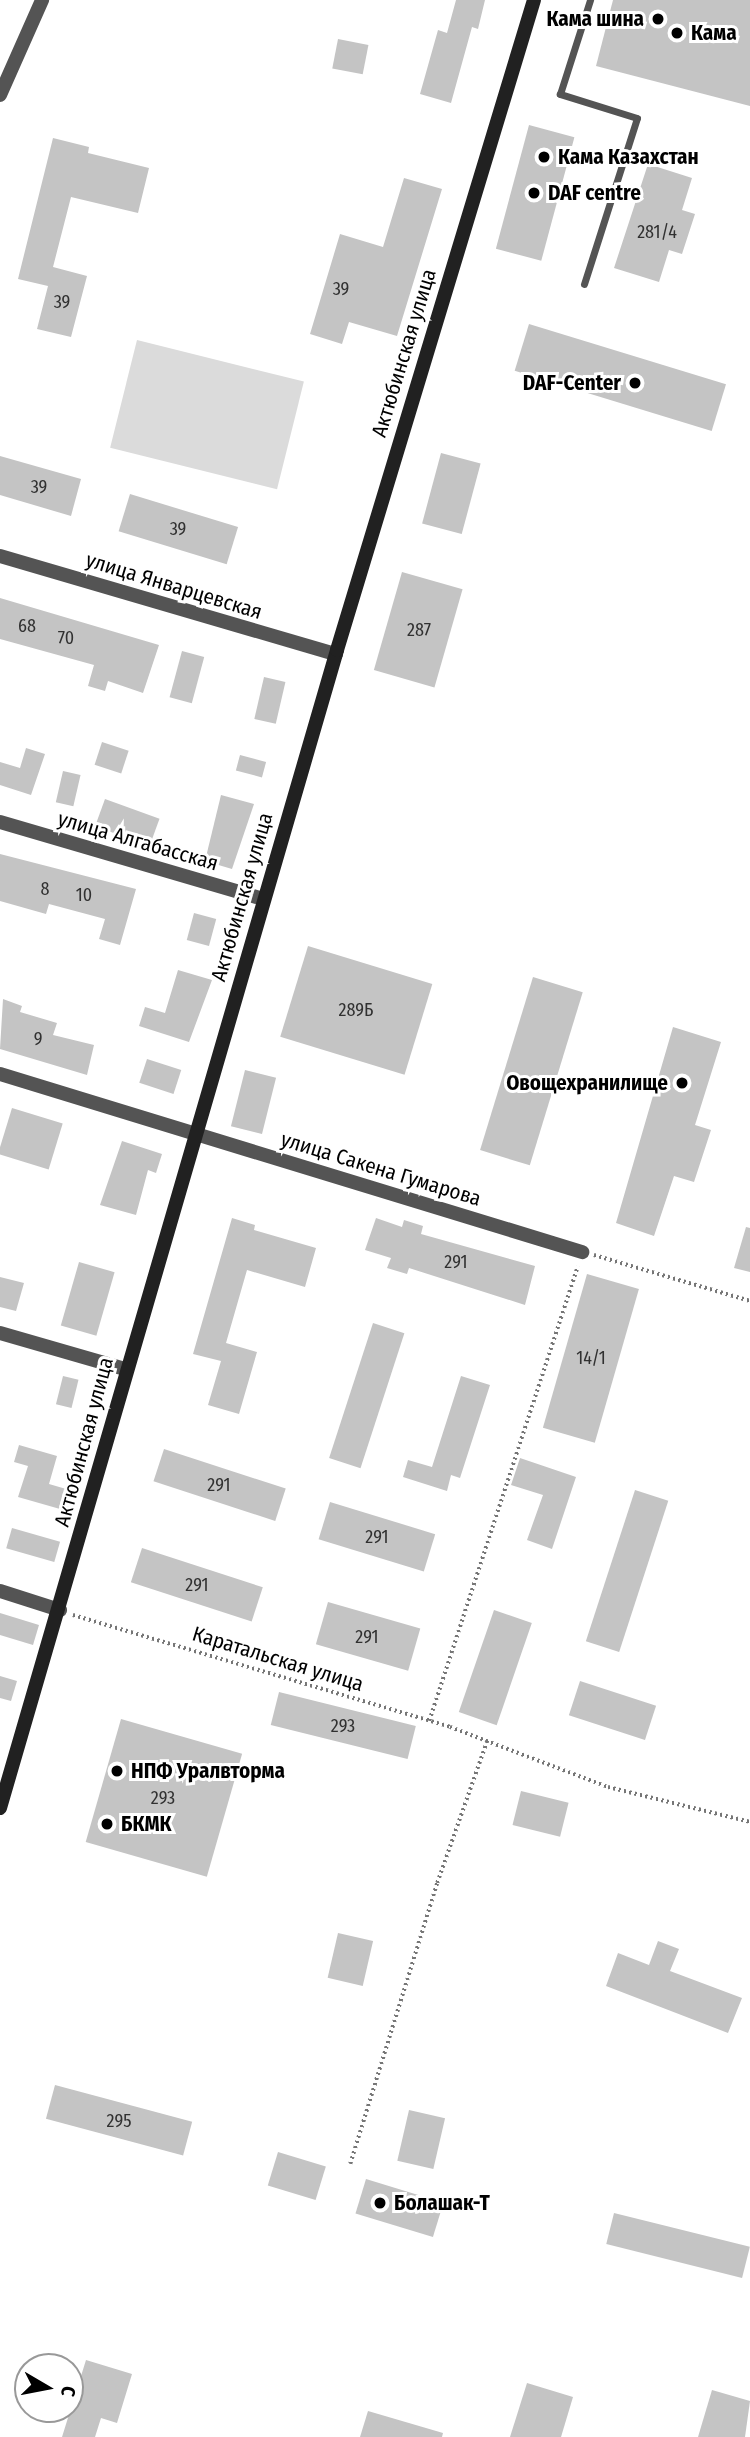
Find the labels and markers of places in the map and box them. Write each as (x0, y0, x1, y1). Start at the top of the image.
place label: Кама шина (546, 6, 644, 32)
marker: Кама шина (650, 11, 666, 27)
place label: Кама (691, 20, 737, 46)
marker: Кама (669, 25, 685, 41)
place label: Кама Казахстан (558, 144, 699, 170)
marker: Кама Казахстан (536, 149, 552, 165)
place label: DAF centre (548, 180, 641, 206)
marker: DAF centre (526, 185, 542, 201)
place label: DAF-Center (523, 370, 621, 396)
marker: DAF-Center (627, 375, 643, 391)
place label: Овощехранилище (506, 1070, 668, 1096)
marker: Овощехранилище (674, 1075, 690, 1091)
place label: НПФ Уралвторма (131, 1758, 285, 1784)
marker: НПФ Уралвторма (109, 1763, 125, 1779)
place label: БКМК (121, 1811, 172, 1837)
marker: БКМК (99, 1816, 115, 1832)
place label: Болашак-Т (394, 2190, 490, 2216)
marker: Болашак-Т (372, 2195, 388, 2211)

